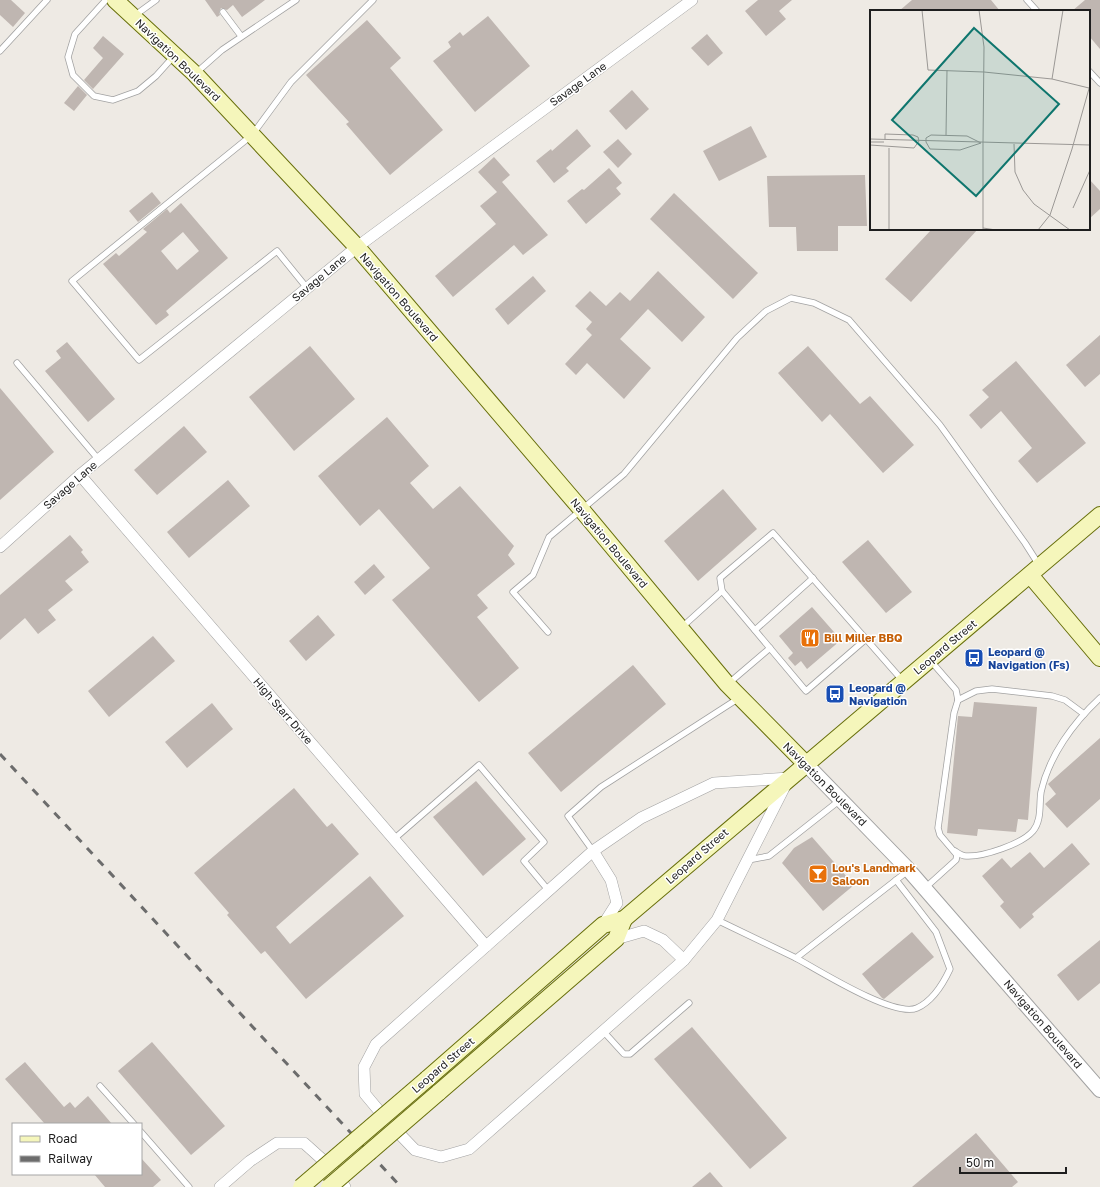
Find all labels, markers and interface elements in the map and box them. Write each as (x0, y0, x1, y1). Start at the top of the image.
inset map (870, 10, 1090, 230)
street label: Navigation Boulevard (133, 16, 223, 104)
street label: Savage Lane (547, 59, 609, 108)
street label: Navigation Boulevard (357, 250, 441, 344)
street label: Savage Lane (289, 251, 348, 304)
street label: Savage Lane (40, 458, 99, 511)
street label: Navigation Boulevard (568, 495, 651, 590)
street label: Leopard Street (910, 616, 979, 677)
restaurant icon: Bill Miller BBQ (799, 627, 821, 649)
place label: Bill Miller BBQ (824, 631, 902, 644)
place label: Leopard @ Navigation (Fs) (988, 645, 1070, 671)
bus stop icon: Leopard @ Navigation (Fs) (963, 647, 985, 669)
street label: High Starr Drive (251, 675, 316, 746)
place label: Leopard @ Navigation (849, 681, 907, 707)
bus stop icon: Leopard @ Navigation (824, 683, 846, 705)
street label: Navigation Boulevard (781, 739, 870, 828)
street label: Leopard Street (663, 825, 731, 886)
place label: Lou's Landmark Saloon (832, 861, 916, 887)
bar icon: Lou's Landmark Saloon (807, 863, 829, 885)
street label: Navigation Boulevard (1001, 977, 1085, 1071)
street label: Leopard Street (409, 1034, 477, 1095)
legend (12, 1123, 142, 1175)
text: Road (48, 1131, 77, 1146)
scale bar (960, 1149, 1066, 1175)
text: Railway (48, 1151, 93, 1166)
text: 50 m (966, 1155, 994, 1170)

